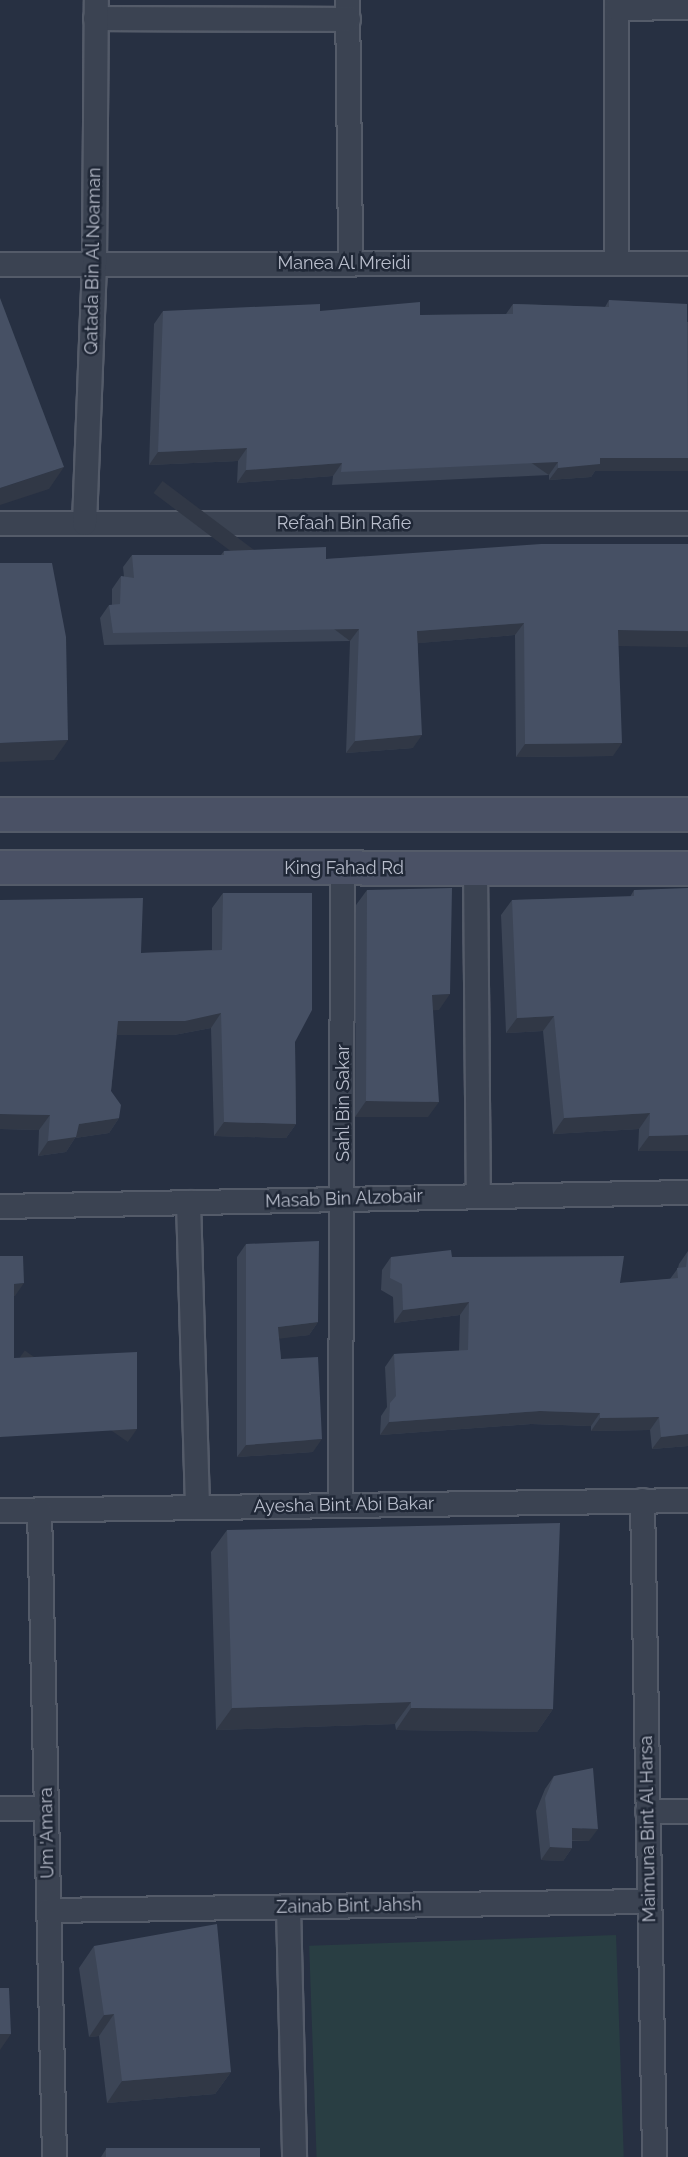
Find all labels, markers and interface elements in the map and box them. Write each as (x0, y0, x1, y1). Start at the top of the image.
street label: Qatada Bin Al Noaman (81, 167, 105, 355)
street label: Manea Al Mreidi (277, 252, 411, 274)
street label: Refaah Bin Rafie (277, 512, 411, 534)
street label: King Fahad Rd (284, 857, 404, 879)
street label: Sahl Bin Sakar (332, 1044, 354, 1162)
street label: Masab Bin Alzobair (265, 1185, 423, 1213)
street label: Ayesha Bint Abi Bakar (253, 1493, 435, 1517)
street label: Maimuna Bint Al Harsa (636, 1735, 660, 1923)
street label: Um 'Amara (35, 1787, 59, 1879)
street label: Zainab Bint Jahsh (276, 1894, 422, 1918)

